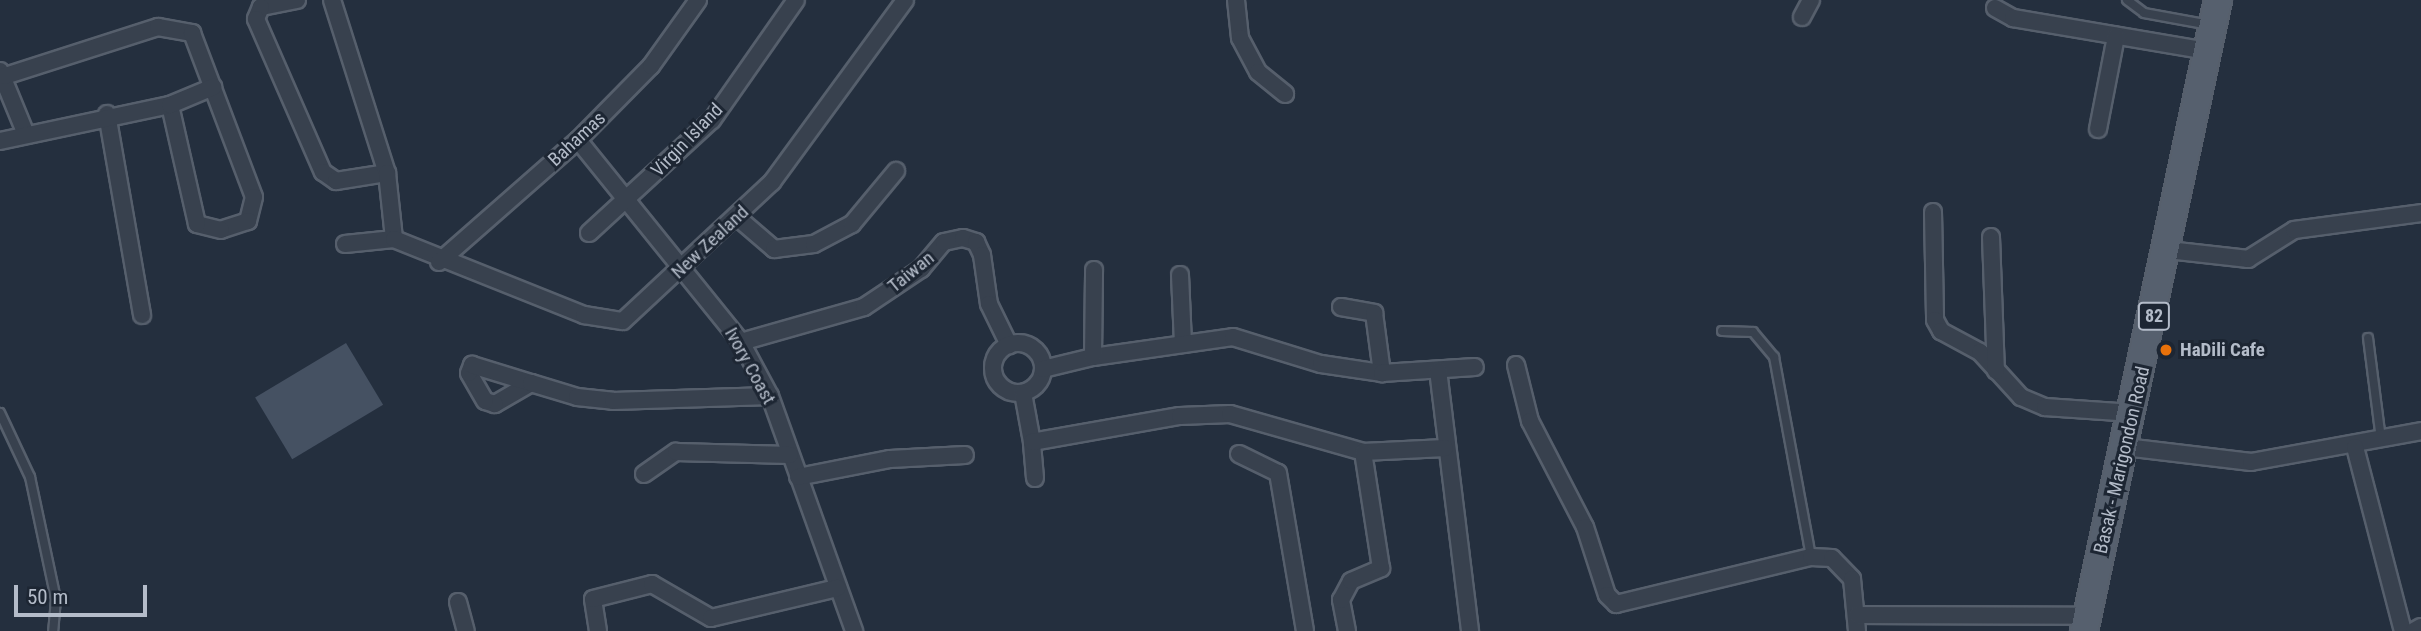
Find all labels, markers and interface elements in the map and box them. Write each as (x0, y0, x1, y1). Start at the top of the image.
street label: Virgin Island (646, 98, 728, 182)
street label: Bahamas (544, 107, 610, 171)
street label: New Zealand (667, 201, 753, 283)
street label: Taiwan (883, 246, 939, 298)
road number: 82 (2136, 302, 2172, 330)
street label: Ivory Coast (720, 324, 780, 408)
place label: HaDili Cafe (2180, 339, 2265, 361)
marker: HaDili Cafe (2158, 342, 2174, 358)
street label: Basak - Marigondon Road (2089, 364, 2155, 556)
scale bar (18, 572, 150, 616)
text: 50 m (27, 585, 68, 609)

